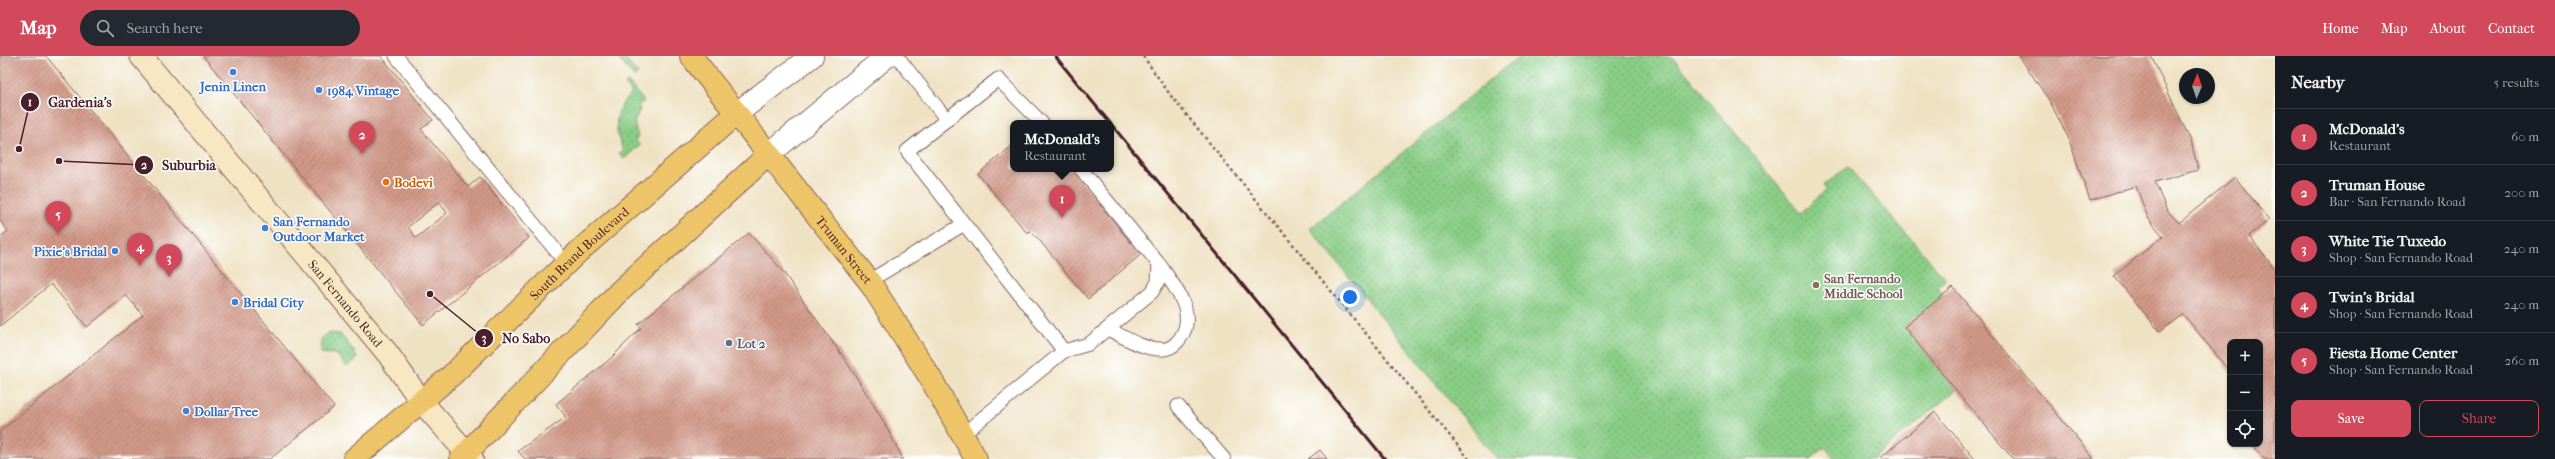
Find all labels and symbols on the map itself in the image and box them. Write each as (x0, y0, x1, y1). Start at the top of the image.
marker: Jenin Linen (228, 67, 238, 77)
north arrow (2179, 68, 2215, 104)
place label: Jenin Linen (198, 79, 266, 95)
place label: 1984 Vintage (327, 83, 400, 99)
marker: 1984 Vintage (314, 85, 324, 95)
callout: Gardenia's (20, 89, 120, 115)
text: Gardenia's (48, 94, 113, 111)
text: 1 (28, 95, 32, 109)
pin: 2 (349, 121, 375, 154)
callout: Suburbia (134, 152, 224, 178)
text: Suburbia (162, 157, 217, 174)
text: 2 (141, 158, 148, 172)
place label: Bodevi (394, 175, 433, 190)
marker: Bodevi (381, 177, 391, 187)
pin: 1 (1049, 185, 1075, 218)
pin: 5 (45, 201, 71, 234)
street label: South Brand Boulevard (527, 204, 633, 303)
street label: Truman Street (812, 213, 876, 287)
place label: San Fernando Outdoor Market (273, 214, 365, 244)
marker: San Fernando Outdoor Market (260, 223, 270, 233)
pin: 4 (127, 233, 153, 266)
place label: Pixie's Bridal (34, 244, 107, 259)
pin: 3 (156, 244, 182, 277)
marker: Pixie's Bridal (110, 246, 120, 256)
street label: San Fernando Road (305, 257, 386, 351)
place label: San Fernando Middle School (1823, 271, 1903, 301)
marker: San Fernando Middle School (1811, 280, 1821, 290)
your location (1340, 287, 1360, 307)
place label: Bridal City (243, 295, 305, 311)
marker: Bridal City (230, 297, 240, 307)
callout: No Sabo (474, 325, 558, 351)
text: No Sabo (502, 330, 550, 347)
text: 3 (482, 331, 487, 346)
place label: Lot 2 (737, 336, 766, 351)
marker: Lot 2 (724, 338, 734, 348)
place label: Dollar Tree (194, 404, 259, 419)
marker: Dollar Tree (181, 406, 191, 416)

